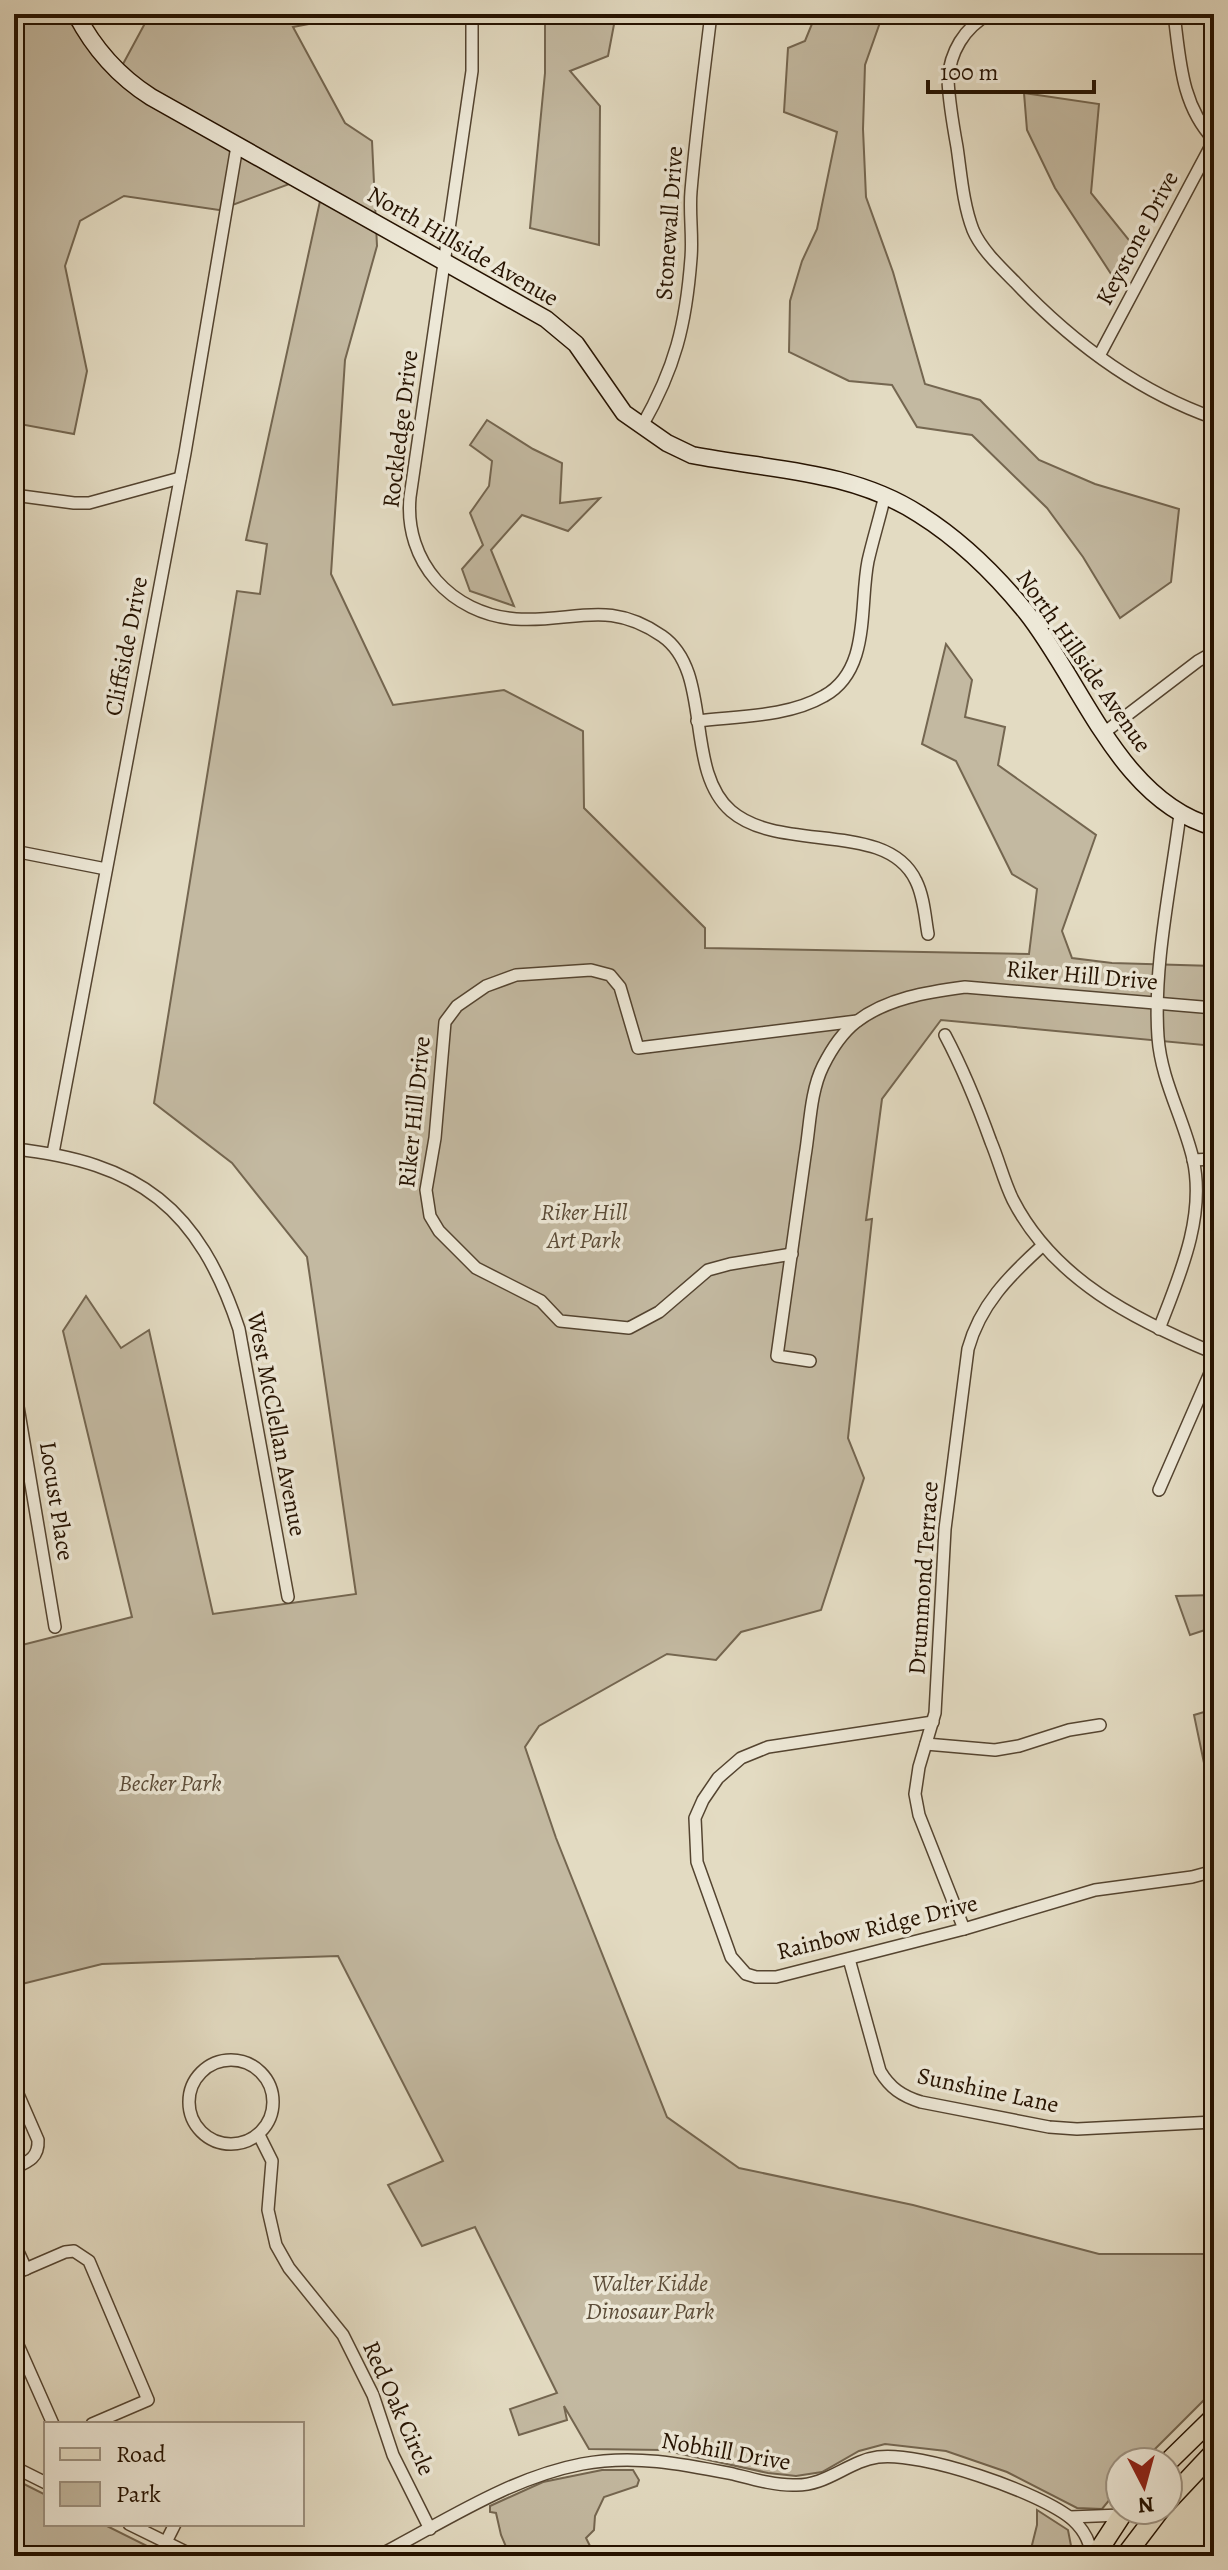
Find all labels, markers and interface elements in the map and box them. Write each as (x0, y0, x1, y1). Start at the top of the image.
scale bar (928, 44, 1094, 94)
text: 100 m (940, 56, 999, 88)
street label: Stonewall Drive (648, 145, 690, 301)
street label: Keystone Drive (1088, 165, 1186, 311)
street label: North Hillside Avenue (361, 178, 565, 314)
street label: Rockledge Drive (374, 348, 426, 510)
street label: North Hillside Avenue (1009, 563, 1159, 759)
street label: Cliffside Drive (97, 574, 155, 718)
street label: Riker Hill Drive (1005, 952, 1159, 998)
street label: Riker Hill Drive (390, 1035, 438, 1189)
park label: Riker Hill Art Park (541, 1196, 627, 1256)
street label: West McClellan Avenue (239, 1308, 314, 1539)
street label: Locust Place (32, 1439, 82, 1563)
street label: Drummond Terrace (900, 1480, 946, 1676)
park label: Becker Park (118, 1767, 222, 1799)
street label: Rainbow Ridge Drive (773, 1887, 981, 1967)
street label: Sunshine Lane (914, 2059, 1062, 2121)
park label: Walter Kidde Dinosaur Park (585, 2267, 715, 2327)
street label: Red Oak Circle (355, 2336, 443, 2480)
legend (44, 2422, 304, 2526)
street label: Nobhill Drive (659, 2424, 793, 2478)
text: Road (116, 2438, 166, 2470)
north arrow (1104, 2446, 1184, 2526)
text: Park (116, 2478, 161, 2510)
text: N (1136, 2489, 1156, 2521)

